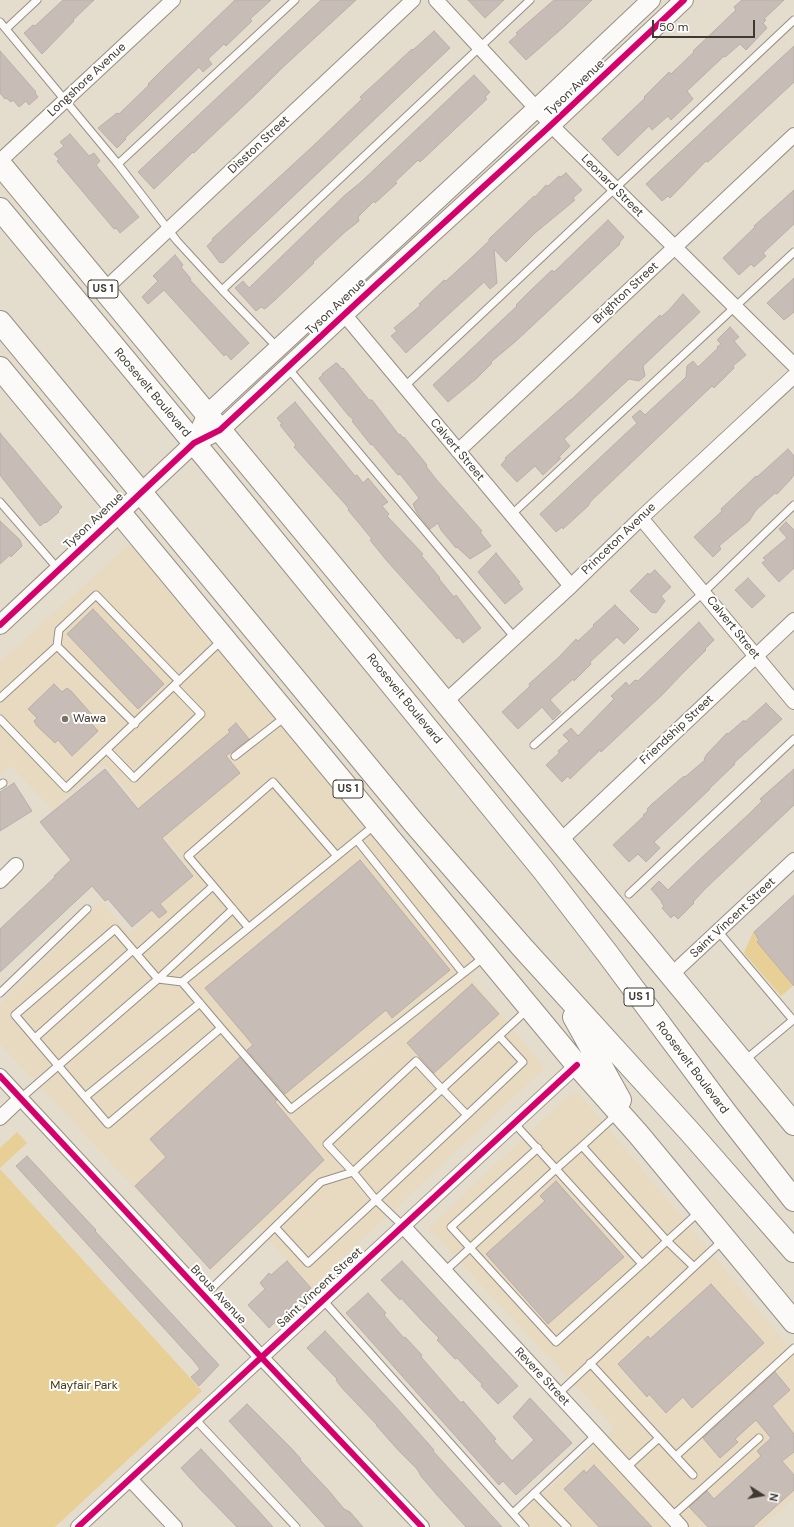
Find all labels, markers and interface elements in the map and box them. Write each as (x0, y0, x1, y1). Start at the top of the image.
scale bar (654, 12, 757, 38)
text: 50 m (659, 19, 688, 35)
street label: Longshore Avenue (45, 40, 129, 120)
street label: Tyson Avenue (542, 57, 608, 119)
street label: Disston Street (225, 113, 293, 177)
street label: Leonard Street (578, 152, 646, 220)
street label: Brighton Street (590, 259, 662, 327)
street label: Tyson Avenue (303, 276, 369, 338)
road number: US 1 (88, 280, 118, 298)
street label: Roosevelt Boulevard (111, 346, 193, 440)
street label: Calvert Street (427, 416, 487, 484)
street label: Tyson Avenue (61, 490, 127, 552)
street label: Princeton Avenue (579, 500, 659, 578)
street label: Calvert Street (703, 594, 763, 662)
street label: Roosevelt Boulevard (363, 651, 445, 747)
street label: Friendship Street (637, 692, 717, 768)
place label: Wawa (73, 712, 106, 726)
marker: Wawa (60, 714, 70, 724)
road number: US 1 (333, 780, 363, 798)
street label: Saint Vincent Street (687, 875, 779, 961)
road number: US 1 (624, 988, 654, 1006)
street label: Roosevelt Boulevard (653, 1019, 731, 1117)
street label: Saint Vincent Street (274, 1245, 366, 1331)
street label: Brous Avenue (187, 1263, 249, 1327)
street label: Revere Street (511, 1345, 573, 1409)
park label: Mayfair Park (50, 1379, 118, 1393)
north arrow (742, 1475, 782, 1515)
text: N (766, 1492, 781, 1503)

